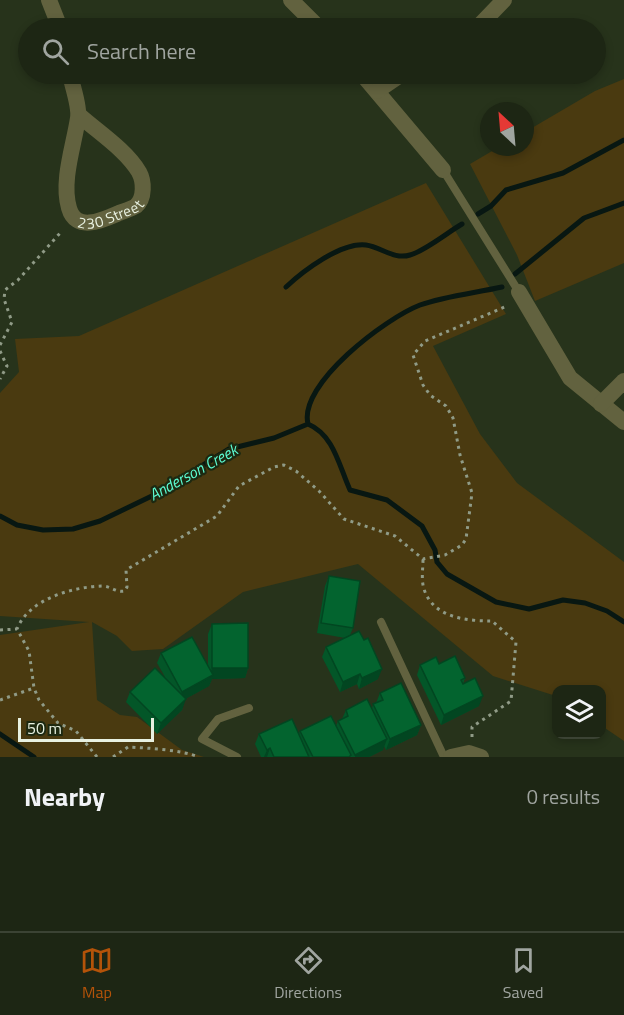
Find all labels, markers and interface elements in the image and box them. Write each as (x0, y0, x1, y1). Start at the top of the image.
search box (18, 18, 606, 84)
text: Search here (87, 34, 196, 68)
icon: search (39, 35, 72, 68)
north arrow (480, 102, 534, 156)
street label: 230 Street (76, 194, 150, 234)
water label: Anderson Creek (144, 437, 243, 506)
map controls (552, 685, 606, 739)
button: layers (552, 685, 606, 739)
scale bar (18, 715, 154, 742)
text: 50 m (27, 716, 62, 740)
text: Nearby (24, 777, 105, 816)
text: 0 results (527, 781, 600, 812)
tab: Map (80, 944, 113, 1004)
tab: Directions (274, 944, 342, 1004)
tab: Saved (503, 944, 544, 1004)

